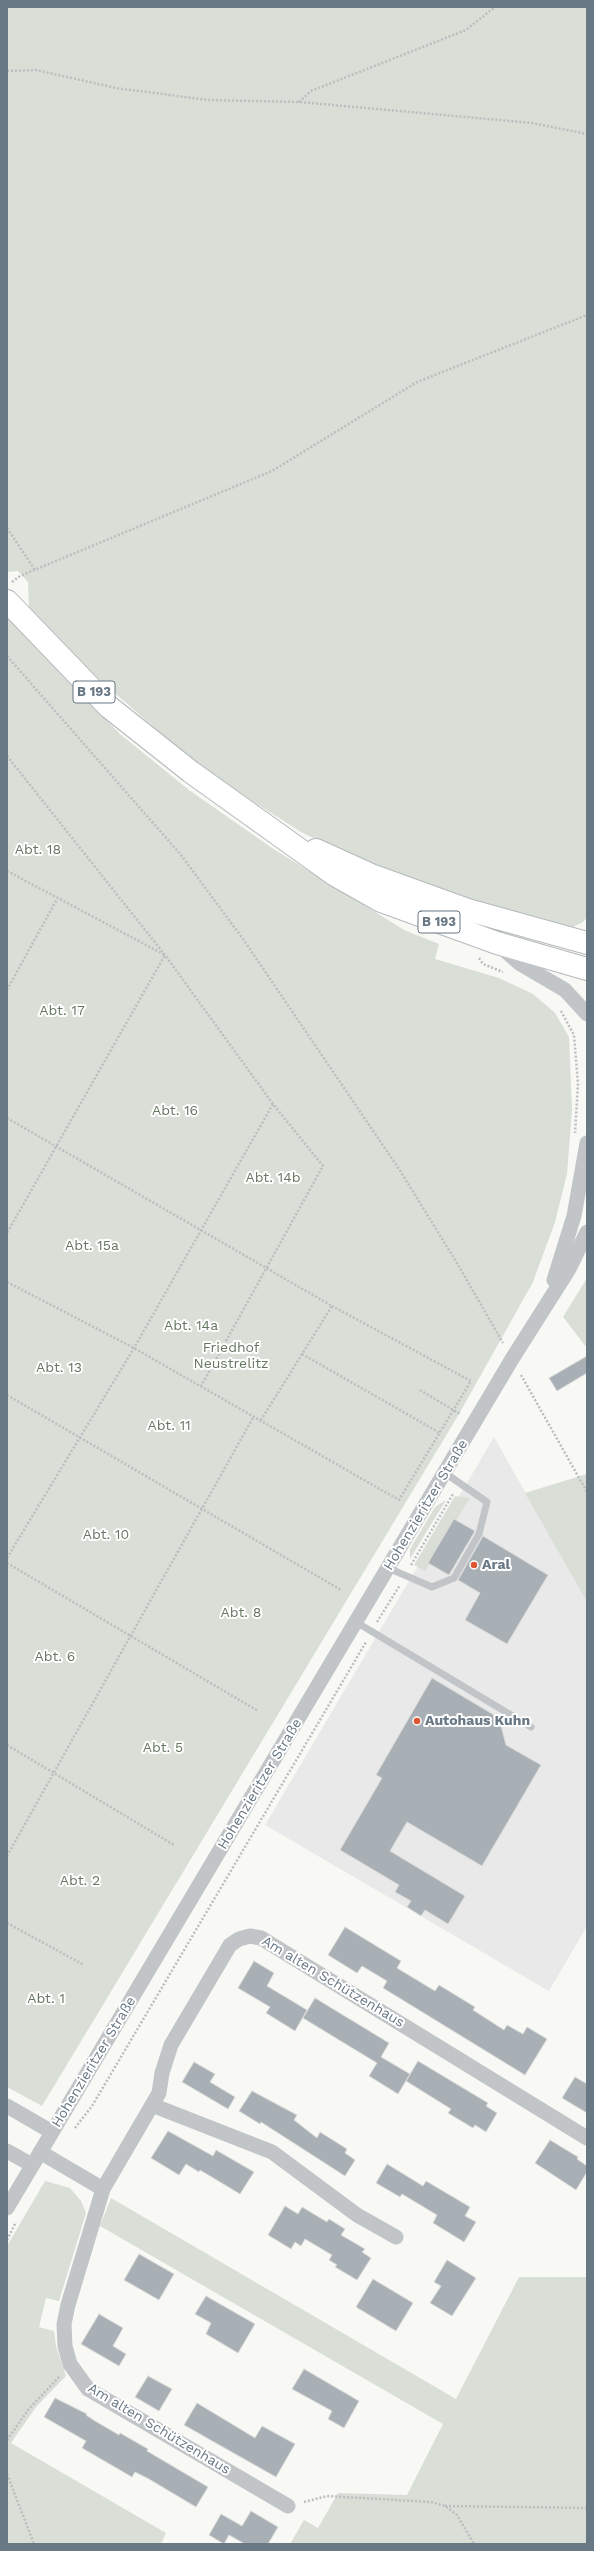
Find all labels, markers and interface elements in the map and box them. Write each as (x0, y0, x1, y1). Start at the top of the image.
road number: B 193 (73, 681, 115, 703)
park label: Abt. 18 (15, 842, 61, 858)
road number: B 193 (418, 911, 460, 933)
park label: Abt. 17 (39, 1003, 85, 1019)
park label: Abt. 16 (152, 1103, 198, 1119)
park label: Abt. 14b (245, 1170, 301, 1186)
park label: Abt. 15a (65, 1238, 119, 1254)
park label: Abt. 14a (164, 1318, 218, 1334)
park label: Friedhof Neustrelitz (193, 1340, 269, 1372)
park label: Abt. 13 (36, 1360, 82, 1376)
park label: Abt. 11 (147, 1418, 191, 1434)
street label: Hohenzieritzer Straße (380, 1437, 472, 1573)
park label: Abt. 10 (83, 1527, 129, 1543)
place label: Aral (482, 1557, 510, 1573)
marker: Aral (469, 1560, 479, 1570)
park label: Abt. 8 (221, 1605, 261, 1621)
park label: Abt. 6 (35, 1649, 75, 1665)
place label: Autohaus Kuhn (425, 1713, 530, 1729)
street label: Hohenzieritzer Straße (214, 1716, 306, 1852)
marker: Autohaus Kuhn (412, 1716, 422, 1726)
park label: Abt. 5 (143, 1740, 183, 1756)
park label: Abt. 2 (60, 1873, 100, 1889)
street label: Am alten Schützenhaus (259, 1933, 407, 2031)
park label: Abt. 1 (27, 1991, 65, 2007)
street label: Hohenzieritzer Straße (48, 1994, 140, 2130)
street label: Am alten Schützenhaus (85, 2380, 233, 2478)

